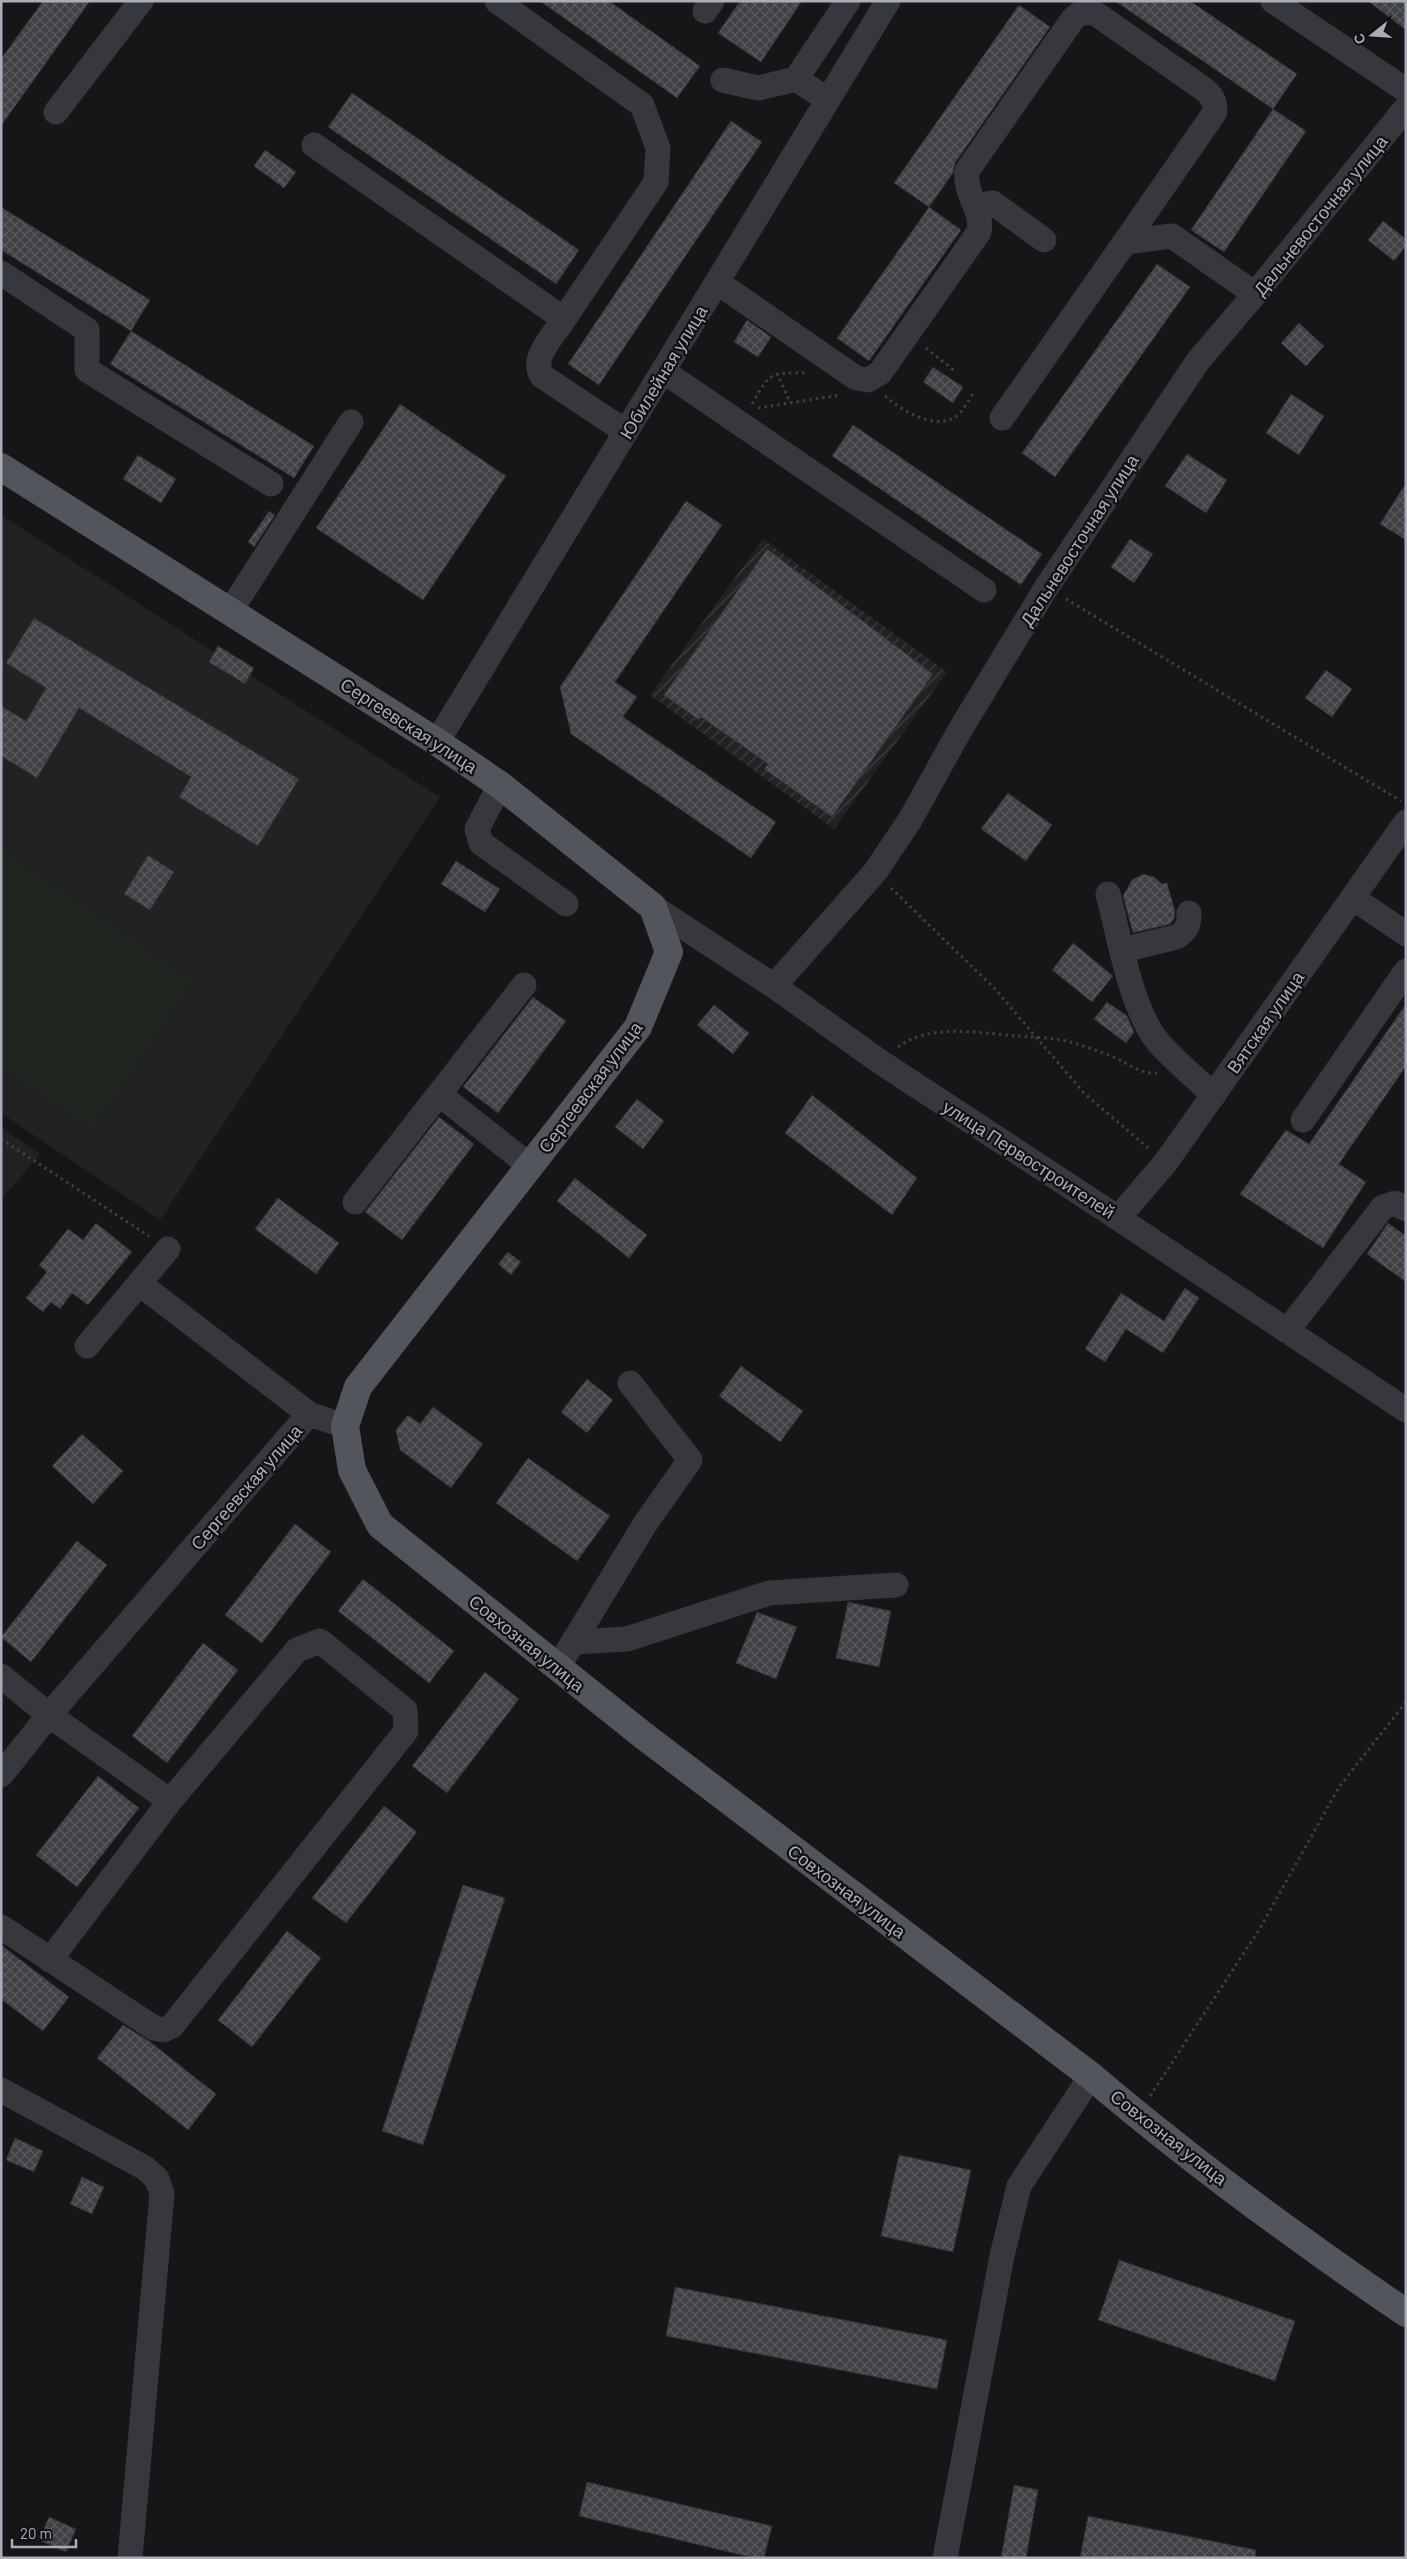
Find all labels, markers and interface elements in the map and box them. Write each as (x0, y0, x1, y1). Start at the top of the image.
north arrow (1347, 10, 1397, 60)
text: С (1349, 32, 1369, 46)
street label: Дальневосточная улица (1248, 130, 1392, 300)
street label: Юбилейная улица (614, 300, 712, 443)
street label: Дальневосточная улица (1015, 449, 1143, 630)
street label: Сергеевская улица (336, 673, 482, 778)
street label: Вятская улица (1222, 966, 1309, 1077)
street label: Сергеевская улица (533, 1016, 647, 1157)
street label: улица Первостроителей (939, 1095, 1119, 1223)
street label: Сергеевская улица (186, 1419, 307, 1554)
street label: Совхозная улица (465, 1590, 590, 1697)
street label: Совхозная улица (784, 1839, 911, 1943)
street label: Совхозная улица (1106, 2085, 1233, 2190)
scale bar (12, 2516, 76, 2548)
text: 20 m (20, 2524, 52, 2542)

